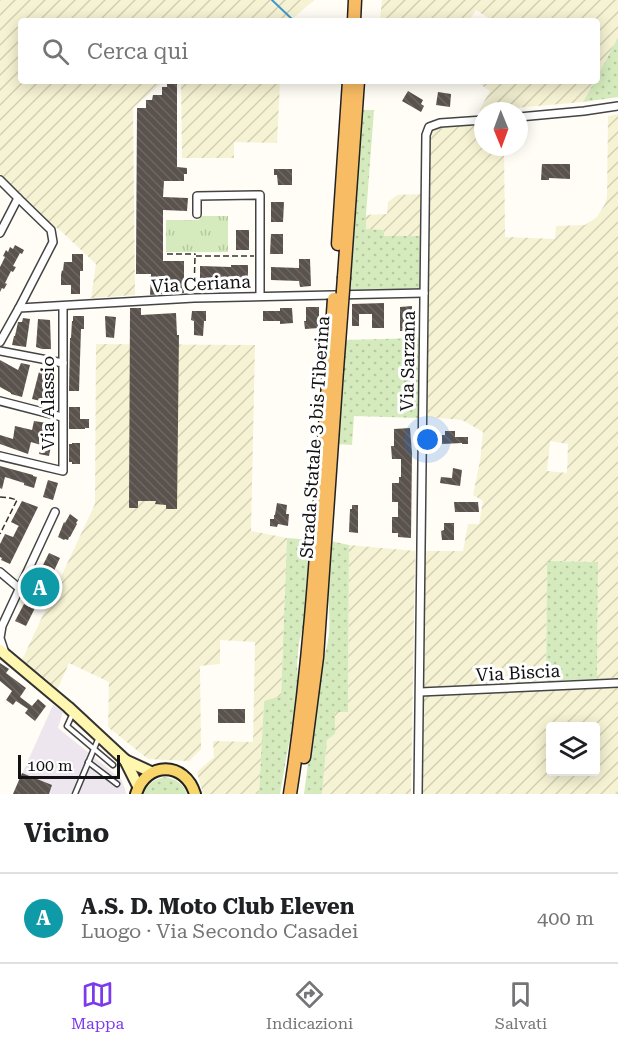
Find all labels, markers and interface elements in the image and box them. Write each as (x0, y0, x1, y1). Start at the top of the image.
search box (18, 18, 600, 84)
icon: search (39, 35, 72, 68)
text: Cerca qui (87, 39, 188, 64)
north arrow (474, 102, 528, 156)
street label: Via Ceriana (151, 270, 252, 297)
street label: Via Sarzana (396, 310, 419, 412)
street label: Strada Statale 3 bis Tiberina (296, 315, 333, 559)
street label: Via Alassio (37, 356, 58, 450)
your location (413, 425, 442, 454)
pin: A (20, 564, 60, 610)
street label: Via Biscia (475, 660, 561, 685)
map controls (546, 722, 600, 776)
button: layers (546, 722, 600, 776)
scale bar (18, 752, 120, 780)
text: 100 m (27, 756, 73, 775)
text: Vicino (24, 818, 109, 848)
text: A.S. D. Moto Club Eleven (81, 894, 354, 919)
text: A (36, 906, 51, 930)
text: 400 m (537, 906, 594, 930)
text: Luogo · Via Secondo Casadei (81, 919, 358, 943)
tab: Mappa (71, 978, 124, 1033)
tab: Indicazioni (266, 978, 353, 1033)
tab: Salvati (495, 978, 547, 1033)

